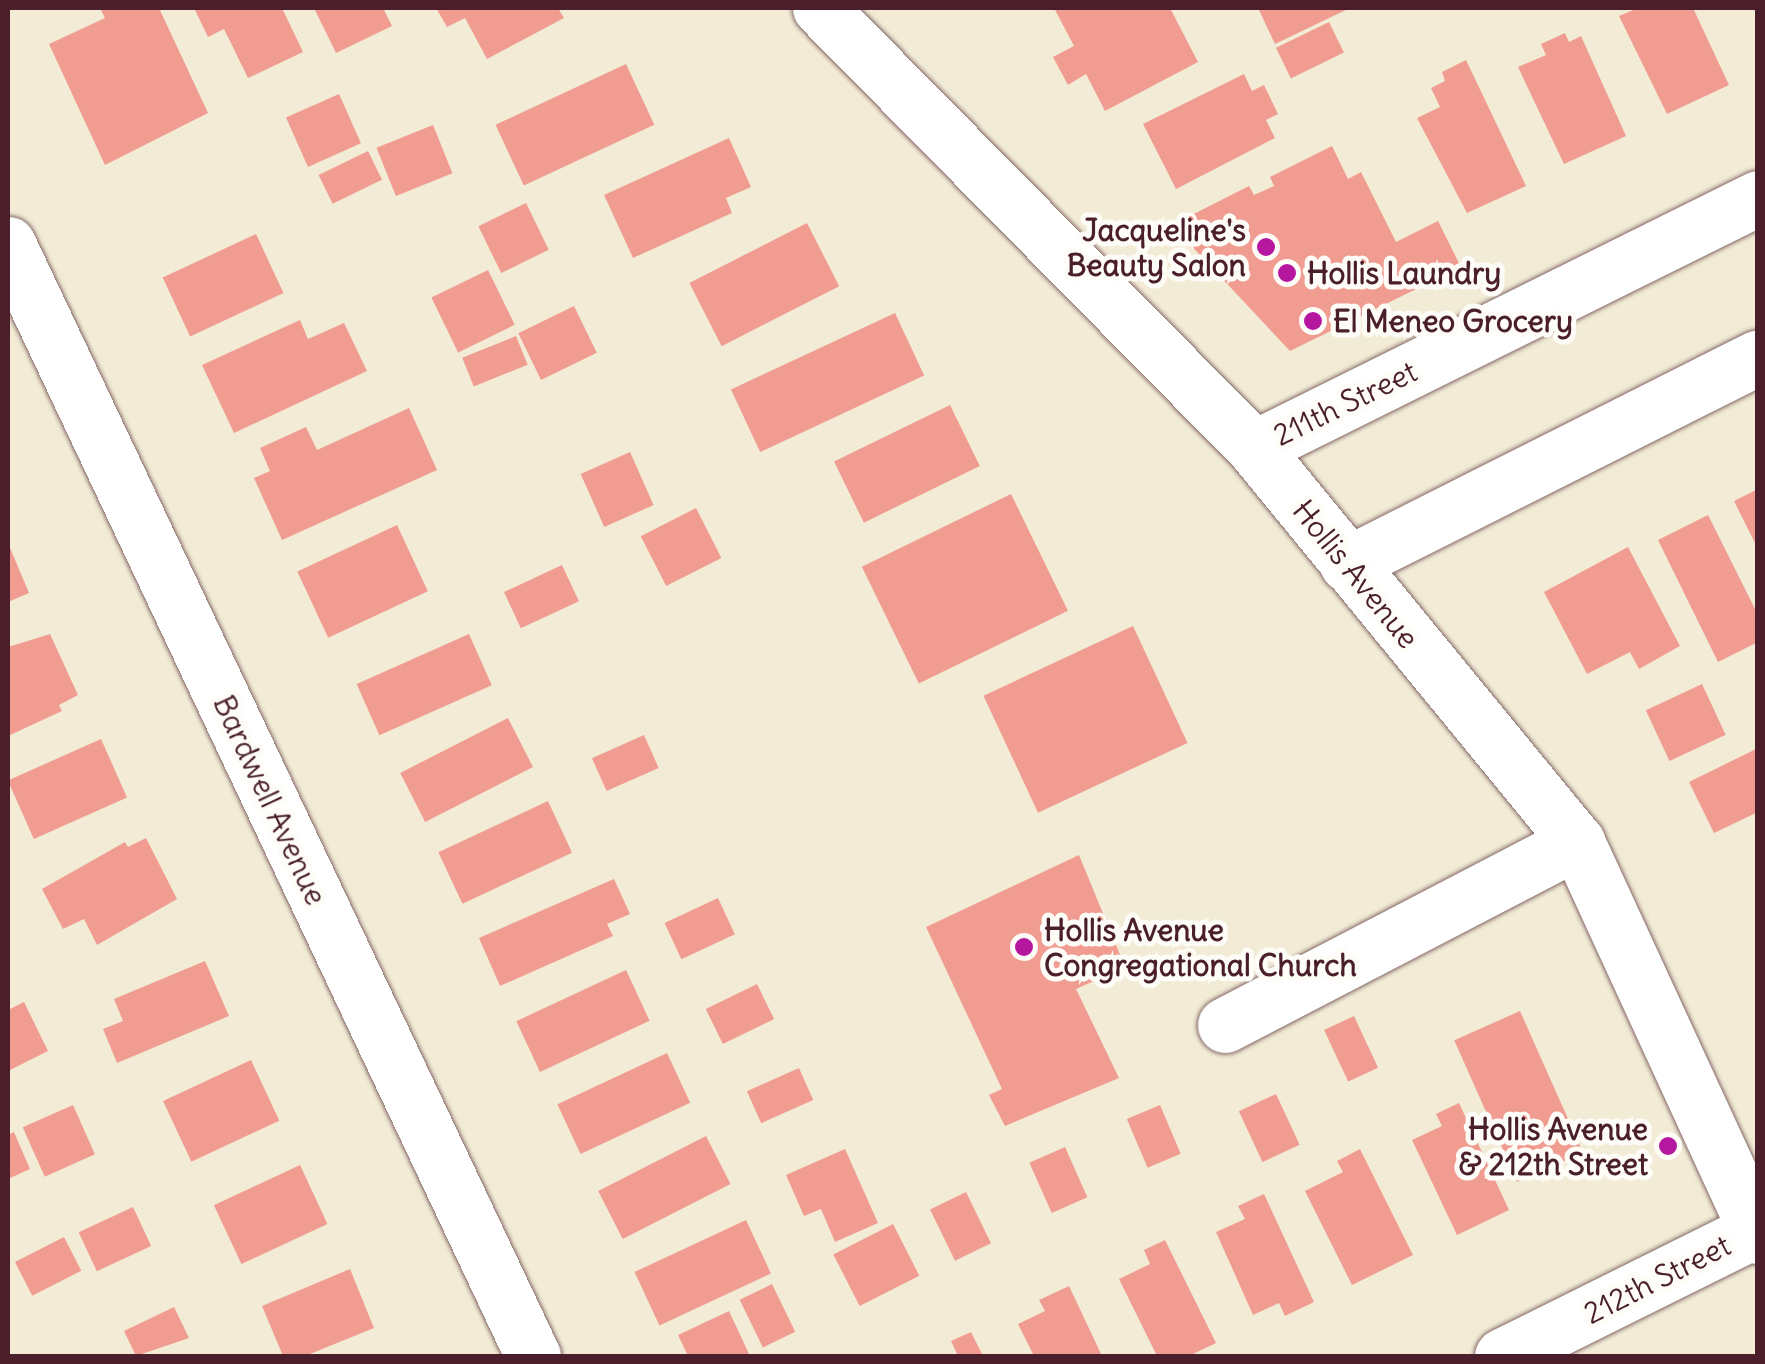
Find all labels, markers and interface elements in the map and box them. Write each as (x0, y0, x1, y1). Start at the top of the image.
place label: Jacqueline's Beauty Salon (1067, 212, 1246, 282)
marker: Jacqueline's Beauty Salon (1255, 236, 1277, 258)
place label: Hollis Laundry (1307, 255, 1501, 291)
marker: Hollis Laundry (1276, 262, 1298, 284)
place label: El Meneo Grocery (1333, 303, 1573, 339)
marker: El Meneo Grocery (1302, 310, 1324, 332)
street label: 211th Street (1268, 353, 1422, 453)
street label: Hollis Avenue (1285, 493, 1427, 655)
street label: Bardwell Avenue (206, 689, 334, 911)
place label: Hollis Avenue Congregational Church (1044, 912, 1357, 982)
marker: Hollis Avenue Congregational Church (1013, 936, 1035, 958)
place label: Hollis Avenue & 212th Street (1458, 1111, 1648, 1182)
marker: Hollis Avenue & 212th Street (1657, 1135, 1679, 1157)
street label: 212th Street (1578, 1227, 1736, 1331)

